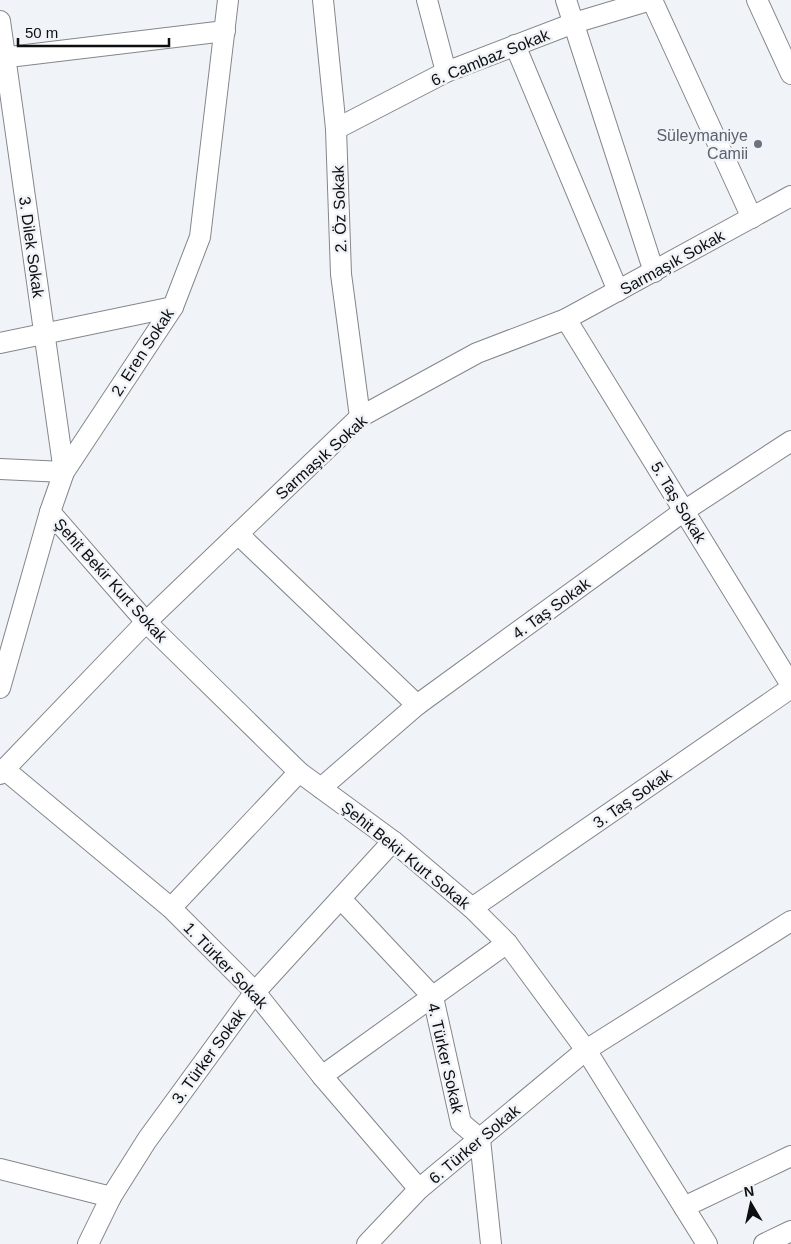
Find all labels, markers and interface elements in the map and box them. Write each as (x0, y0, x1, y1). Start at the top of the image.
scale bar (18, 15, 169, 47)
text: 50 m (25, 24, 58, 41)
street label: 6. Cambaz Sokak (428, 26, 553, 89)
place label: Süleymaniye Camii (656, 127, 748, 162)
marker: Süleymaniye Camii (752, 138, 764, 150)
street label: 2. Öz Sokak (329, 164, 350, 253)
street label: 3. Dilek Sokak (16, 195, 47, 300)
street label: Sarmaşık Sokak (617, 226, 728, 298)
street label: 2. Eren Sokak (108, 305, 177, 399)
street label: Sarmaşık Sokak (272, 411, 371, 503)
street label: 5. Taş Sokak (648, 459, 710, 547)
street label: Şehit Bekir Kurt Sokak (51, 515, 171, 646)
street label: 4. Taş Sokak (509, 574, 594, 642)
street label: 3. Taş Sokak (590, 765, 675, 832)
street label: Şehit Bekir Kurt Sokak (338, 798, 474, 913)
street label: 1. Türker Sokak (180, 919, 272, 1012)
street label: 4. Türker Sokak (425, 1001, 467, 1116)
street label: 3. Türker Sokak (168, 1005, 249, 1107)
street label: 6. Türker Sokak (426, 1101, 524, 1187)
north arrow (726, 1179, 776, 1229)
text: N (743, 1182, 755, 1200)

